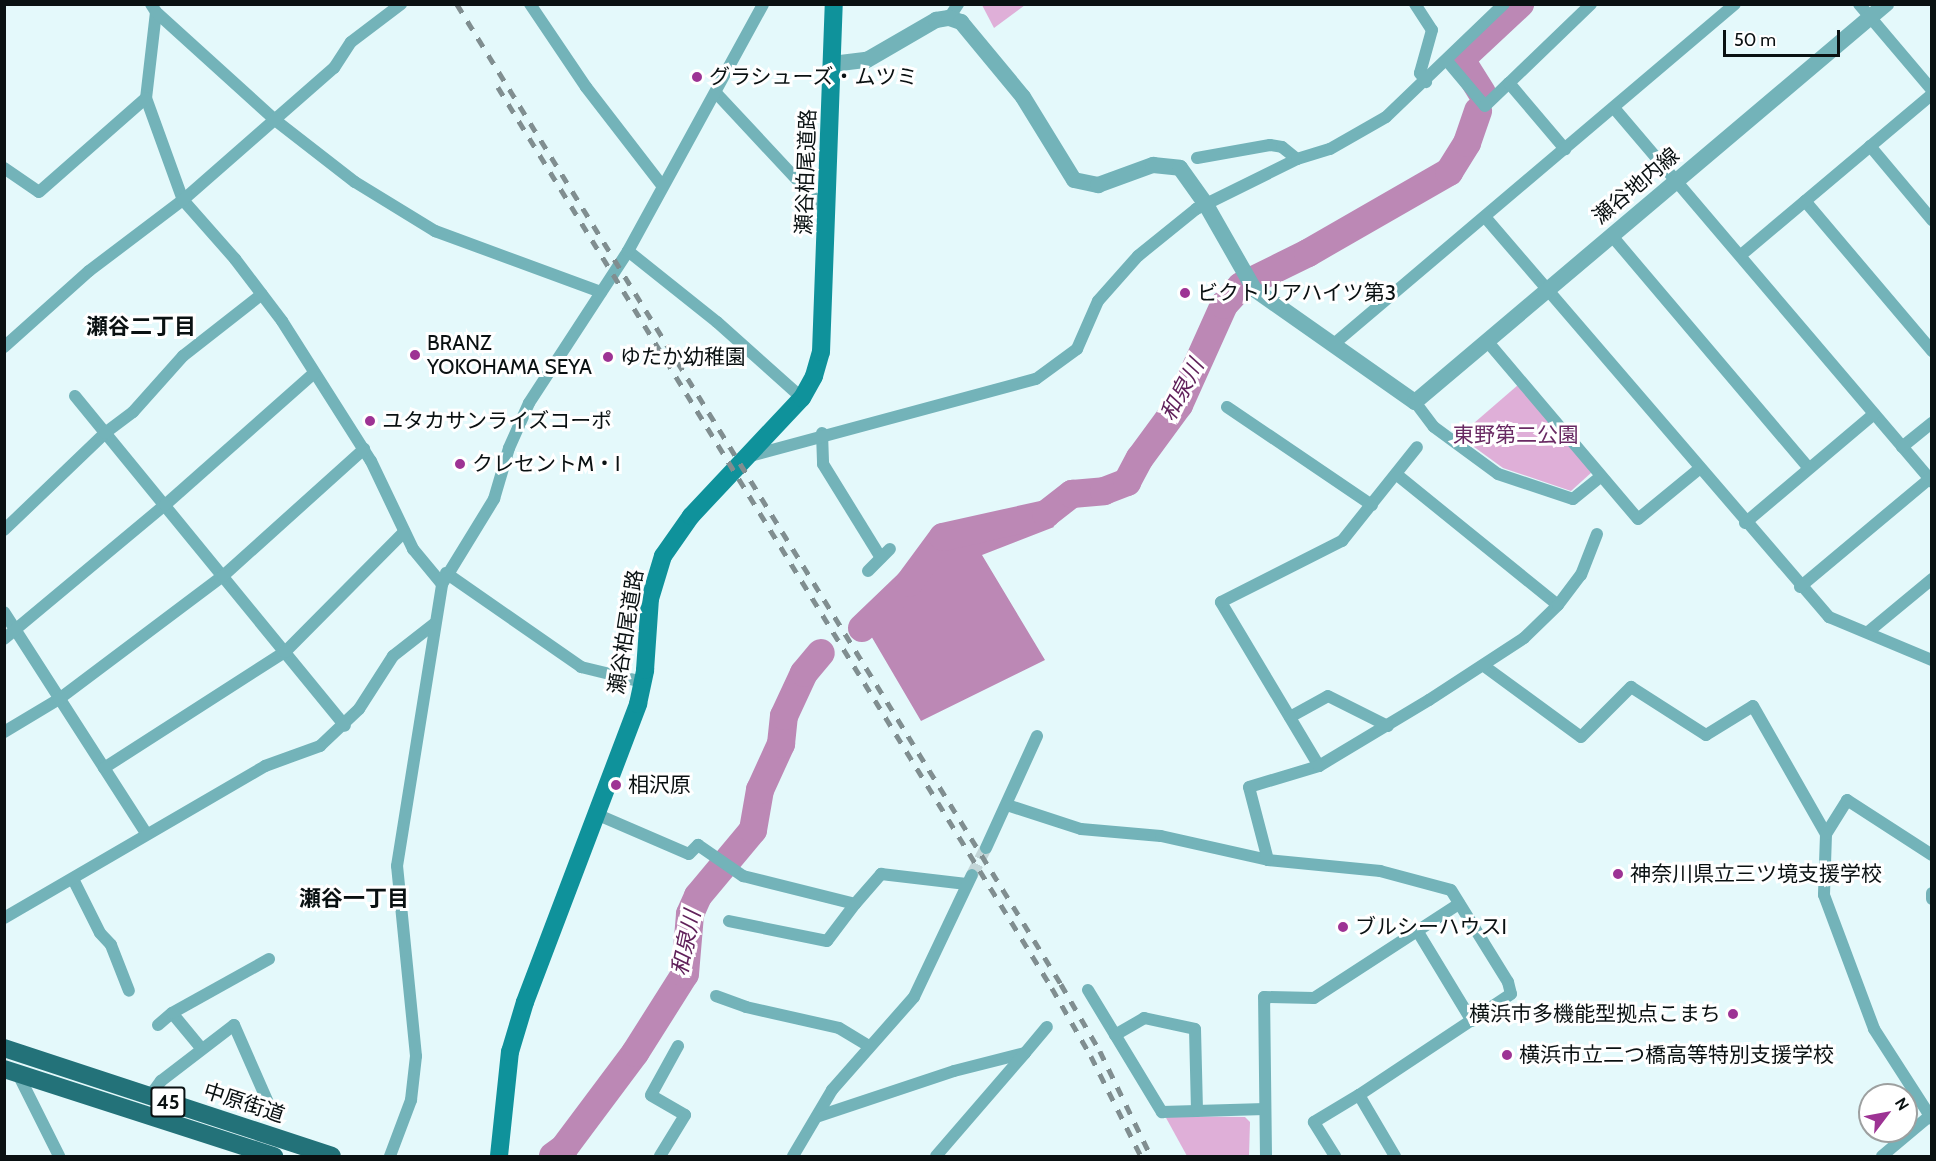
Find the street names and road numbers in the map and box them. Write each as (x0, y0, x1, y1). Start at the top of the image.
street label: 瀬谷柏尾道路 (791, 109, 821, 235)
street label: 瀬谷地内線 (1588, 143, 1684, 229)
street label: 瀬谷柏尾道路 (604, 568, 648, 696)
street label: 中原街道 (200, 1078, 288, 1128)
road number: 45 (150, 1085, 186, 1119)

